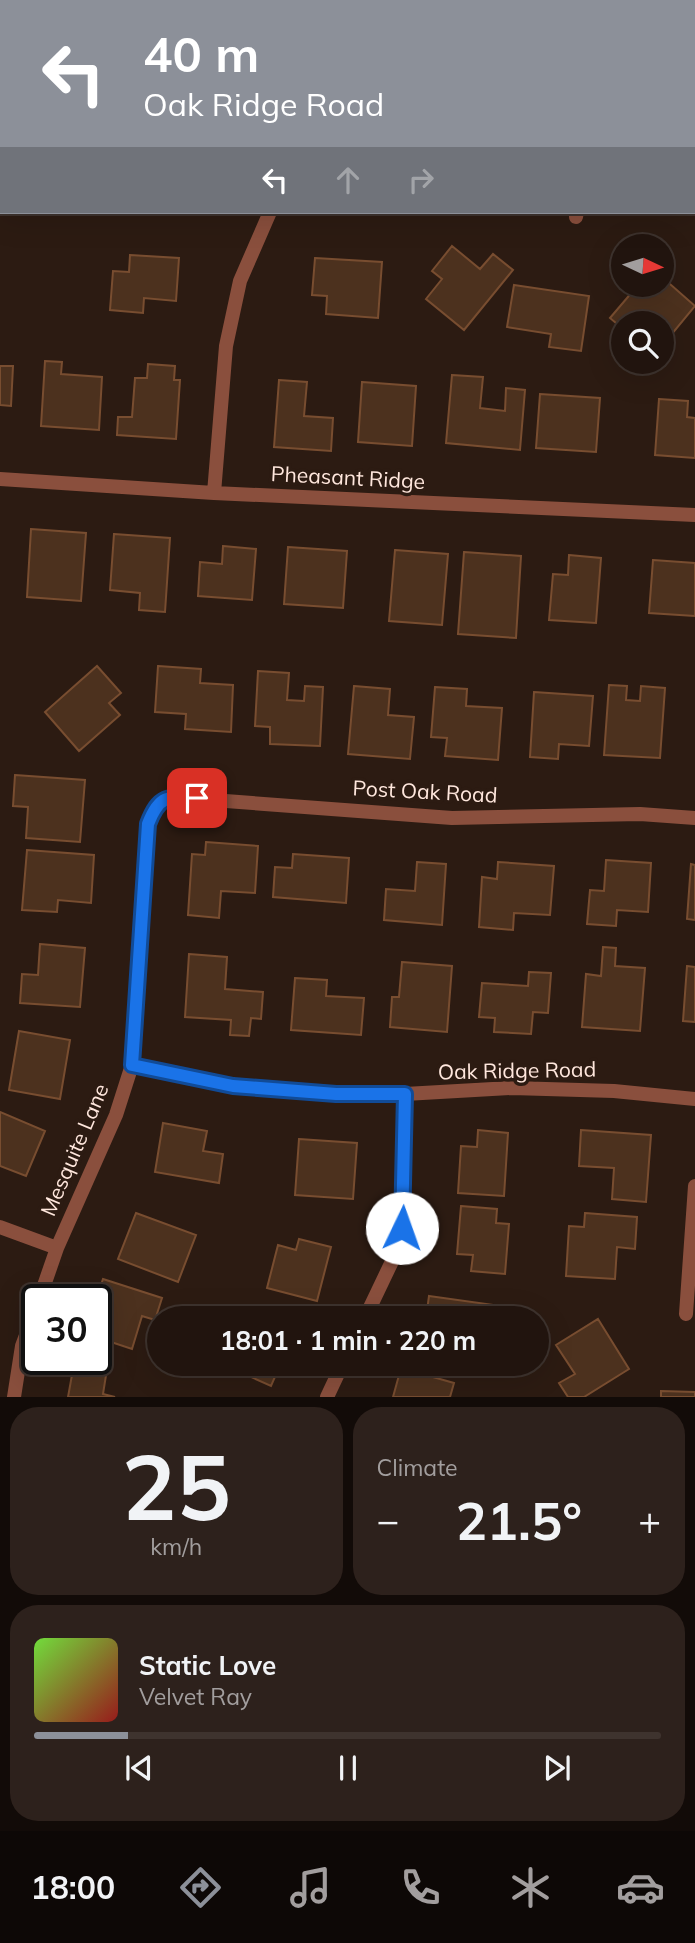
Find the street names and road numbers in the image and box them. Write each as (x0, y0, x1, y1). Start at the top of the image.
street label: Pheasant Ridge (270, 460, 426, 494)
street label: Post Oak Road (352, 774, 498, 808)
street label: Oak Ridge Road (438, 1056, 596, 1084)
street label: Mesquite Lane (34, 1079, 114, 1220)

